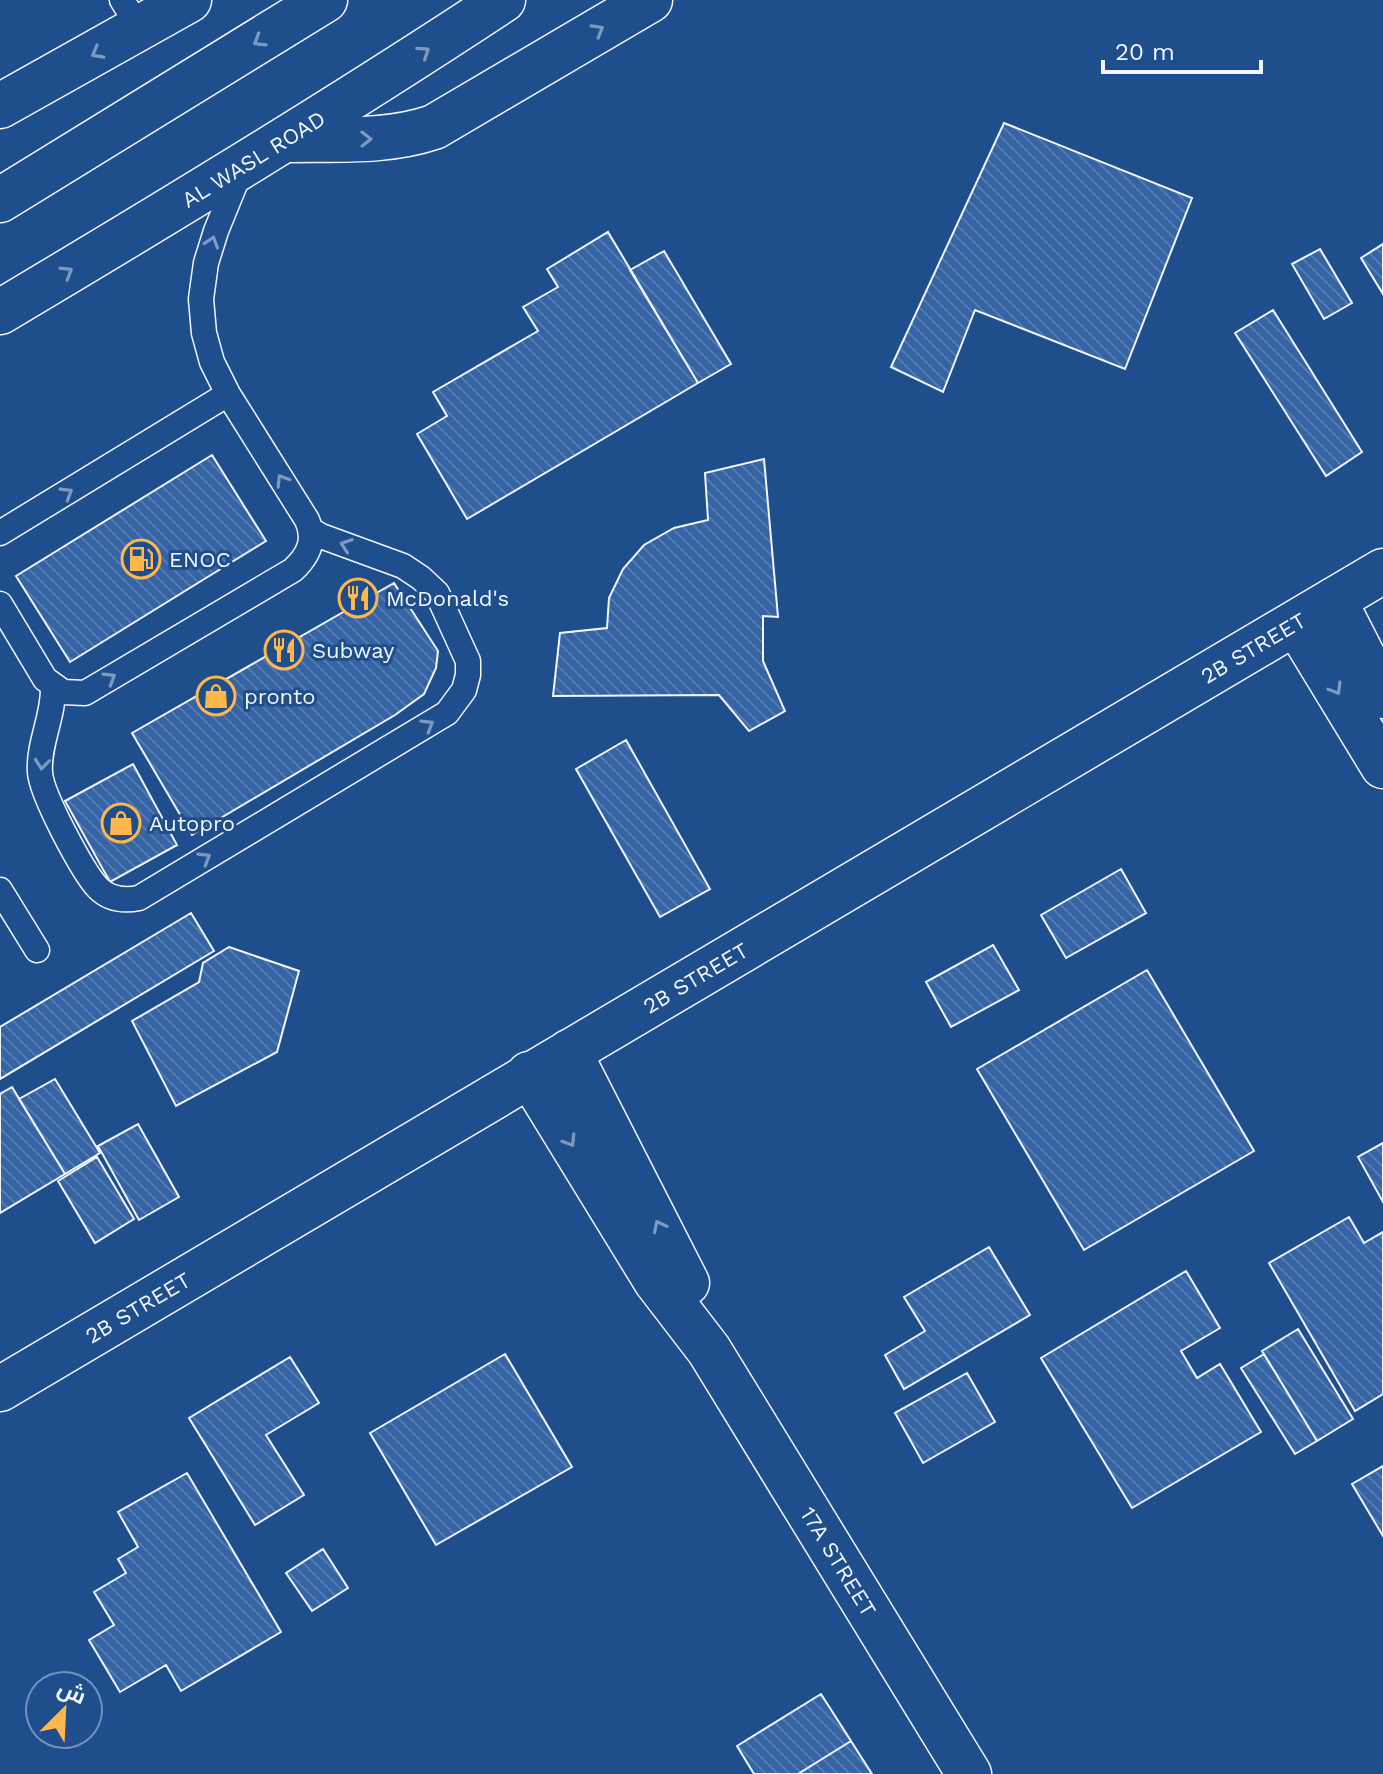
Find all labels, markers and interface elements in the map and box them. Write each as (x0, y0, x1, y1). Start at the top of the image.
scale bar (1103, 24, 1261, 74)
one-way arrow (589, 25, 604, 40)
one-way arrow (253, 31, 268, 47)
text: 20 m (1115, 38, 1175, 66)
one-way arrow (91, 43, 105, 59)
one-way arrow (415, 47, 430, 62)
street label: AL WASL ROAD (177, 105, 330, 212)
one-way arrow (360, 130, 373, 148)
one-way arrow (203, 236, 219, 250)
one-way arrow (58, 266, 73, 282)
one-way arrow (276, 475, 291, 489)
one-way arrow (58, 487, 73, 503)
fuel station icon: ENOC (120, 538, 162, 580)
one-way arrow (339, 538, 353, 555)
place label: ENOC (169, 547, 231, 572)
restaurant icon: McDonald's (337, 577, 379, 619)
place label: McDonald's (386, 586, 509, 611)
street label: 2B STREET (1196, 607, 1310, 688)
restaurant icon: Subway (263, 629, 305, 671)
place label: Subway (312, 638, 395, 663)
one-way arrow (101, 672, 116, 688)
shop icon: pronto (195, 675, 237, 717)
one-way arrow (1327, 680, 1342, 695)
place label: pronto (244, 684, 316, 709)
one-way arrow (419, 719, 434, 734)
one-way arrow (33, 757, 50, 770)
shop icon: Autopro (100, 802, 142, 844)
place label: Autopro (149, 811, 235, 836)
one-way arrow (196, 852, 210, 868)
street label: 2B STREET (639, 937, 752, 1018)
one-way arrow (560, 1132, 576, 1147)
one-way arrow (654, 1220, 669, 1234)
street label: 2B STREET (81, 1267, 195, 1348)
street label: 17A STREET (796, 1502, 882, 1621)
north arrow (24, 1670, 104, 1750)
text: ش (54, 1675, 90, 1710)

